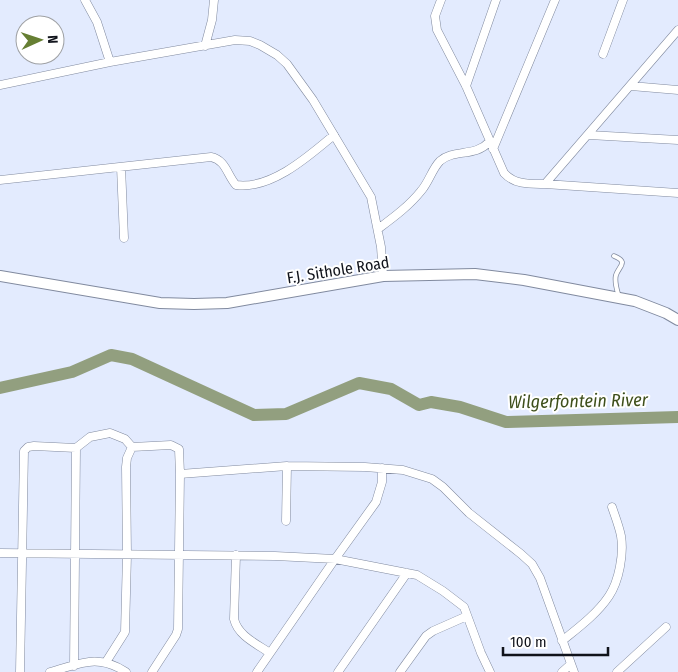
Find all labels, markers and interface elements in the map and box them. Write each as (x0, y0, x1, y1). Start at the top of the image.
north arrow (15, 15, 65, 65)
text: N (44, 35, 61, 44)
street label: F.J. Sithole Road (285, 253, 391, 287)
water label: Wilgerfontein River (508, 389, 649, 413)
scale bar (503, 624, 608, 656)
text: 100 m (510, 633, 547, 651)

